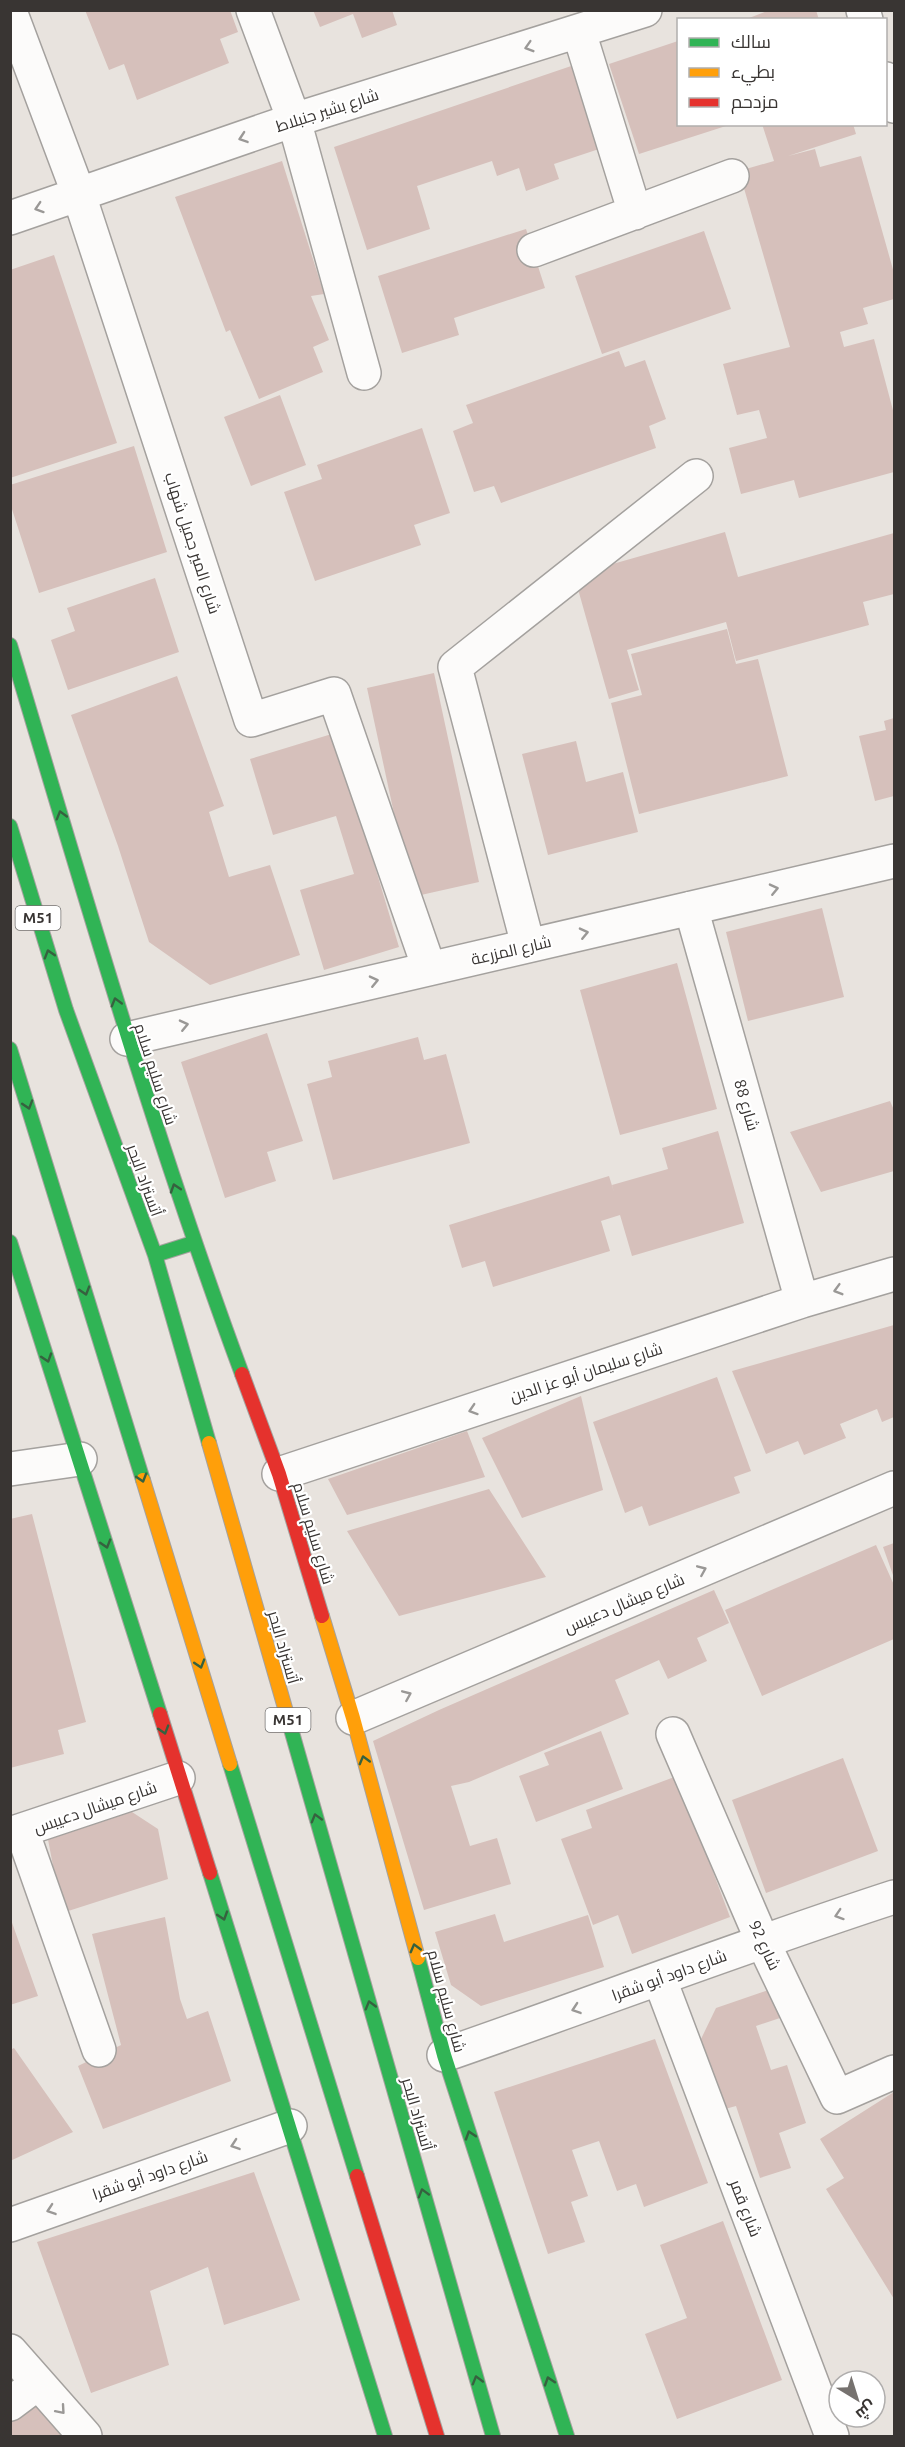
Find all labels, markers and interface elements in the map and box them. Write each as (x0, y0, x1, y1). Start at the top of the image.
legend (677, 18, 887, 126)
text: سالك (731, 31, 771, 51)
one-way arrow (524, 40, 535, 52)
text: بطيء (731, 61, 775, 86)
street label: شارع بشير جنبلاط (273, 85, 382, 138)
text: مزدحم (731, 91, 779, 114)
one-way arrow (238, 130, 249, 143)
one-way arrow (34, 201, 45, 213)
street label: شارع المير جميل شهاب (159, 470, 224, 617)
one-way arrow (56, 810, 68, 821)
one-way arrow (769, 883, 779, 896)
road number: M51 (15, 906, 60, 930)
one-way arrow (579, 927, 589, 940)
street label: شارع المزرعة (469, 932, 554, 971)
one-way arrow (44, 949, 56, 960)
one-way arrow (369, 976, 379, 989)
one-way arrow (111, 997, 123, 1008)
one-way arrow (179, 1020, 189, 1033)
street label: شارع سليم سلام (128, 1021, 181, 1128)
street label: شارع 88 (728, 1077, 763, 1134)
one-way arrow (21, 1099, 33, 1110)
street label: أتستراد البحر (122, 1141, 166, 1219)
one-way arrow (169, 1183, 182, 1194)
one-way arrow (833, 1283, 844, 1295)
one-way arrow (78, 1285, 90, 1296)
street label: شارع سليمان أبو عز الدين (507, 1339, 666, 1408)
one-way arrow (39, 1352, 52, 1363)
one-way arrow (468, 1402, 479, 1415)
one-way arrow (135, 1472, 147, 1483)
street label: شارع سليم سلام (287, 1480, 338, 1587)
one-way arrow (99, 1538, 111, 1549)
one-way arrow (696, 1565, 707, 1577)
street label: شارع ميشال دعيبس (561, 1570, 688, 1639)
street label: أتستراد البحر (264, 1607, 303, 1686)
one-way arrow (192, 1658, 205, 1669)
one-way arrow (400, 1690, 411, 1702)
road number: M51 (266, 1708, 310, 1732)
one-way arrow (157, 1724, 169, 1735)
one-way arrow (359, 1755, 371, 1766)
street label: شارع ميشال دعيبس (31, 1777, 160, 1839)
one-way arrow (311, 1813, 323, 1824)
one-way arrow (834, 1908, 845, 1920)
one-way arrow (216, 1910, 228, 1921)
street label: شارع 92 (743, 1917, 784, 1974)
one-way arrow (410, 1943, 422, 1954)
street label: شارع داود أبو شقرا (609, 1946, 730, 2007)
street label: شارع سليم سلام (422, 1948, 469, 2055)
one-way arrow (365, 2000, 377, 2011)
one-way arrow (571, 2002, 582, 2014)
street label: أتستراد البحر (398, 2074, 437, 2153)
one-way arrow (465, 2130, 477, 2141)
one-way arrow (230, 2138, 241, 2151)
street label: شارع داود أبو شقرا (90, 2147, 211, 2206)
street label: شارع قمر (724, 2176, 765, 2240)
one-way arrow (418, 2188, 431, 2198)
one-way arrow (46, 2203, 57, 2216)
north arrow (827, 2369, 887, 2429)
one-way arrow (472, 2375, 484, 2386)
one-way arrow (544, 2376, 556, 2387)
text: ش (852, 2397, 880, 2424)
one-way arrow (54, 2403, 65, 2414)

